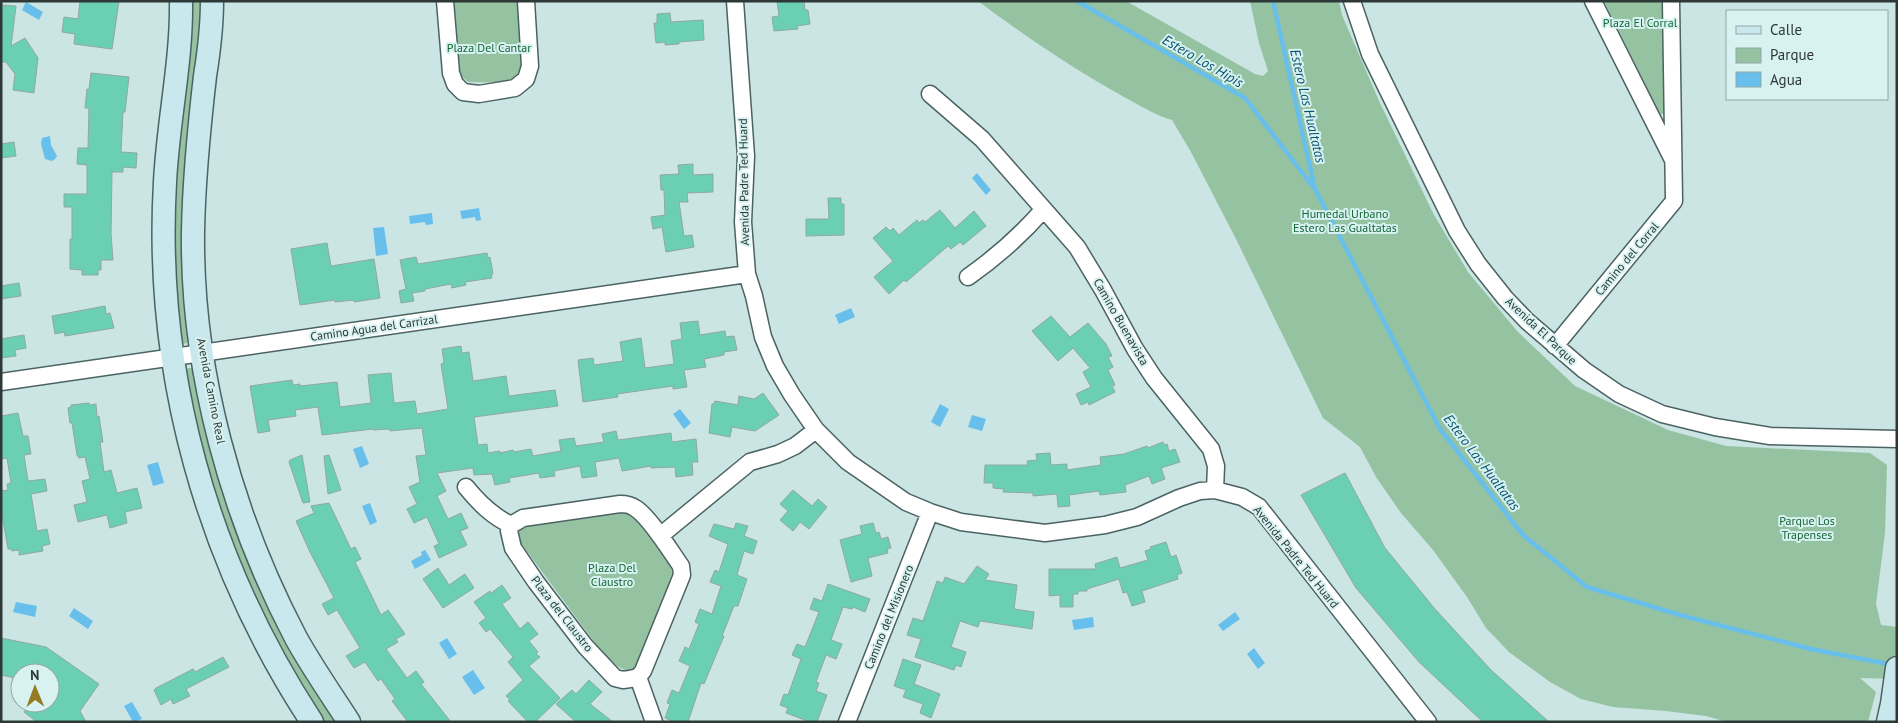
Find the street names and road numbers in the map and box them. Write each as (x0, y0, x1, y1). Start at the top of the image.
street label: Avenida Padre Ted Huard (735, 118, 752, 246)
street label: Camino del Corral (1591, 218, 1662, 299)
street label: Camino Buenavista (1090, 276, 1152, 368)
street label: Avenida El Parque (1503, 294, 1580, 368)
street label: Camino Agua del Carrizal (309, 311, 439, 344)
street label: Avenida Camino Real (194, 337, 229, 446)
street label: Avenida Padre Ted Huard (1250, 502, 1342, 611)
street label: Camino del Misionero (861, 562, 916, 671)
street label: Plaza del Claustro (528, 573, 597, 655)

